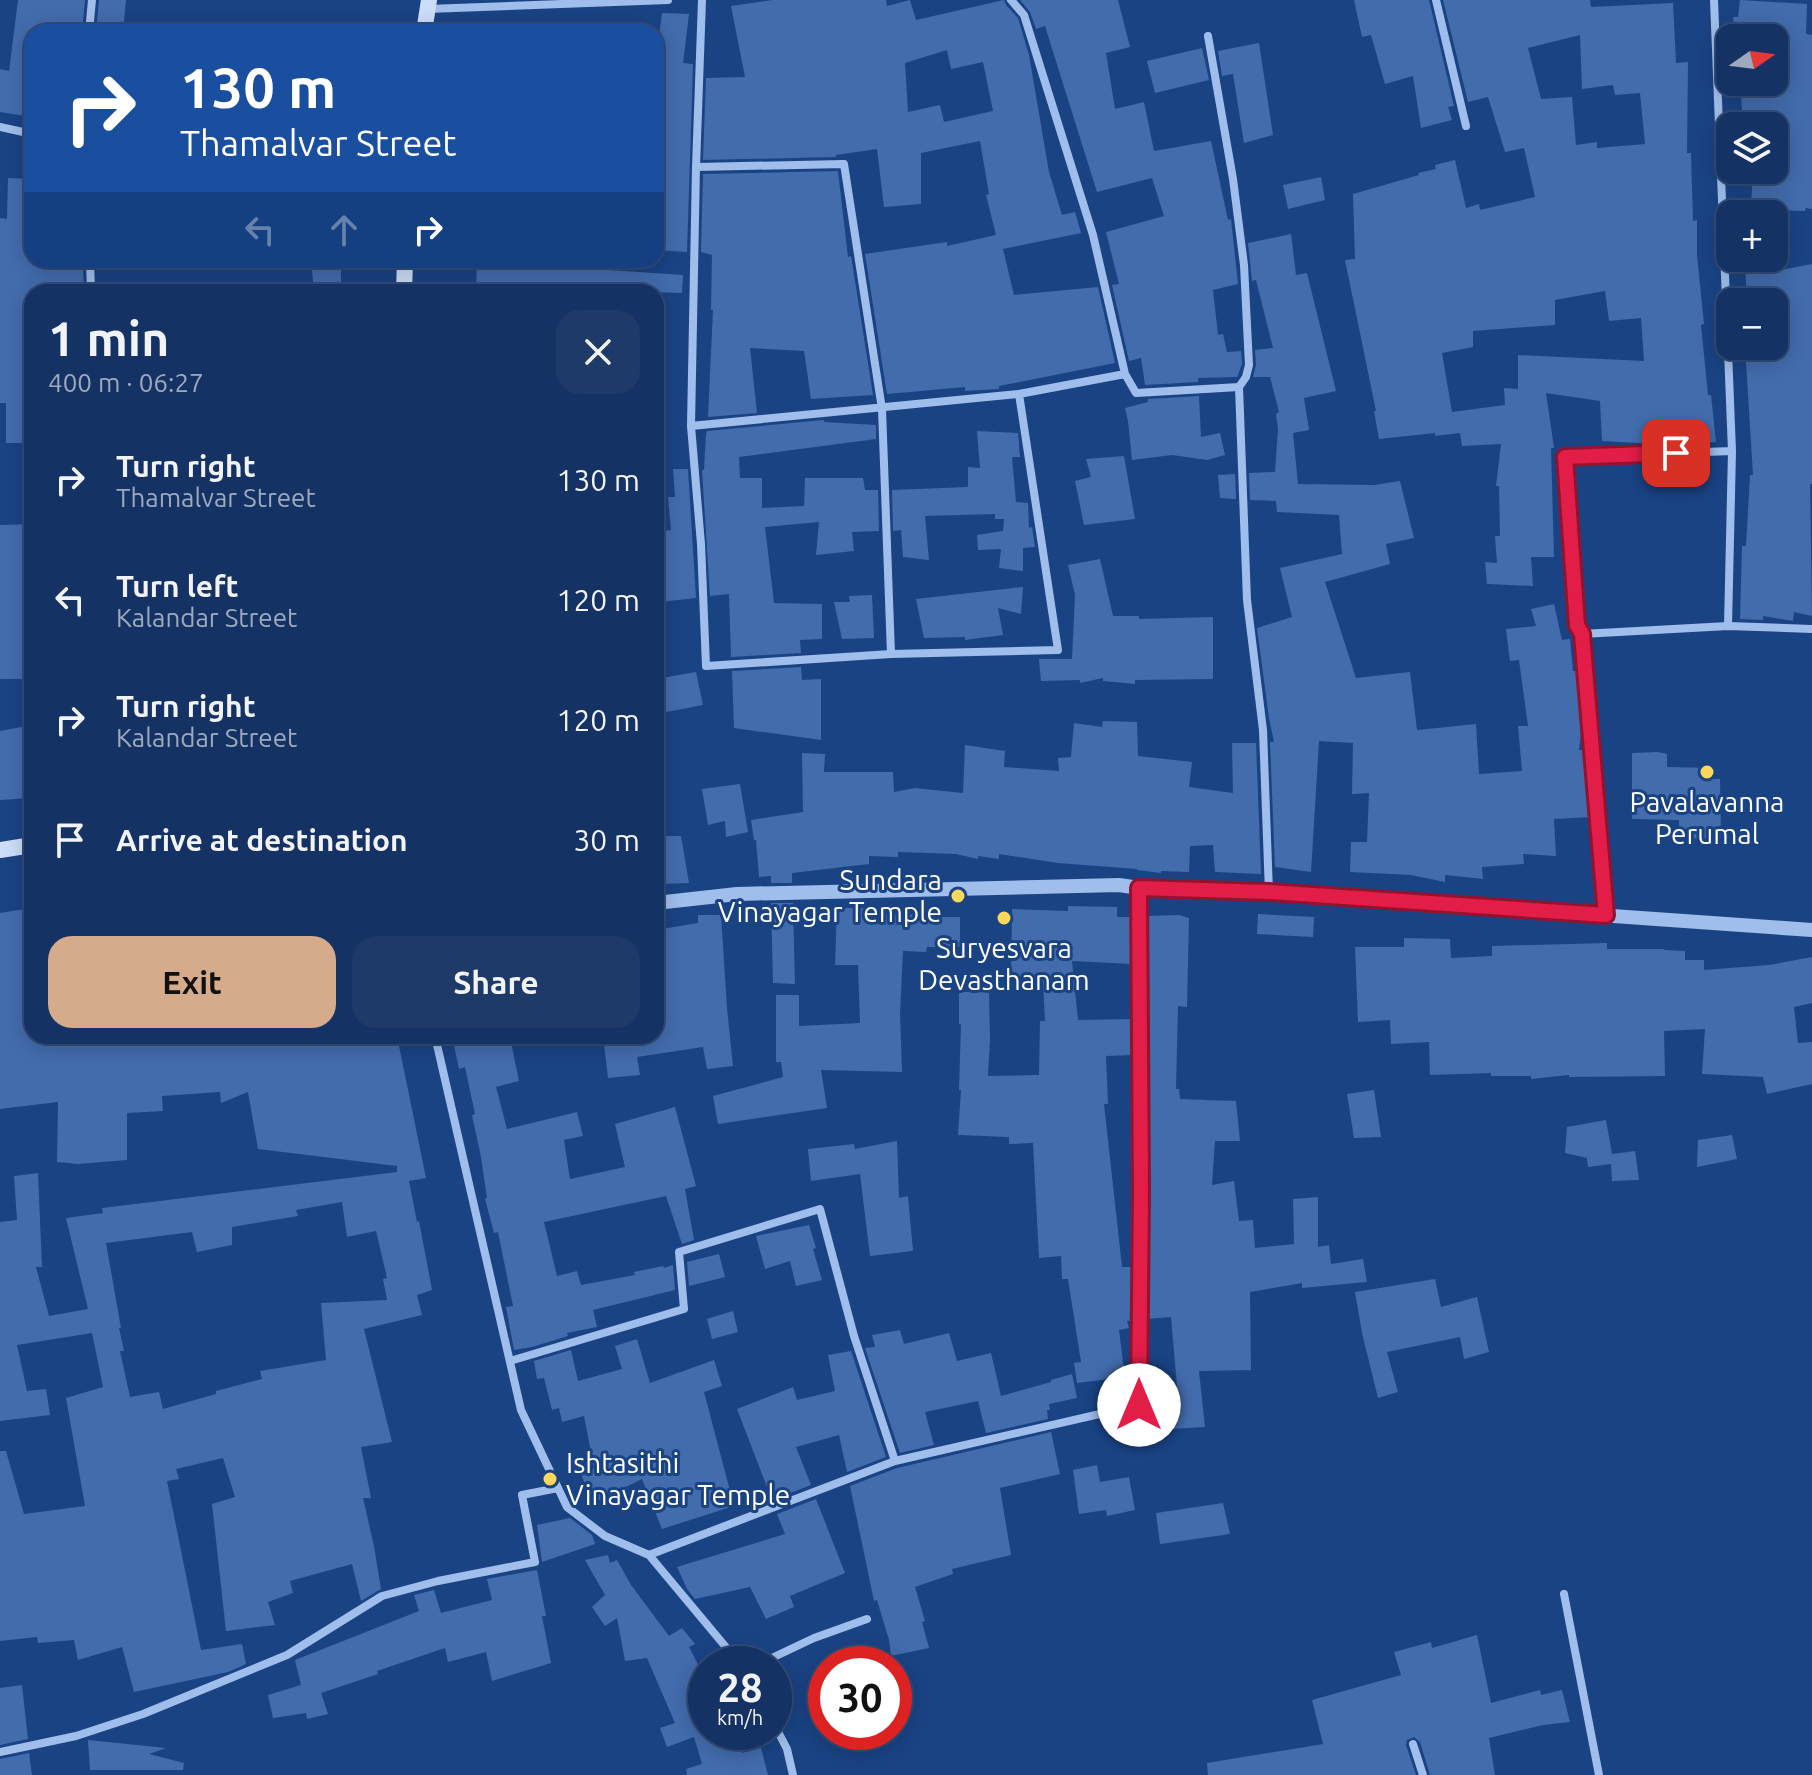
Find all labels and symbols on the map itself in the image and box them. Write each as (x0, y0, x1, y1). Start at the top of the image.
north arrow (1716, 24, 1788, 96)
pin (1642, 419, 1710, 487)
marker: Pavalavanna Perumal (1698, 763, 1716, 781)
place label: Pavalavanna Perumal (1629, 786, 1785, 849)
place label: Sundara Vinayagar Temple (718, 864, 942, 927)
marker: Sundara Vinayagar Temple (949, 887, 967, 905)
marker: Suryesvara Devasthanam (995, 909, 1013, 927)
place label: Suryesvara Devasthanam (918, 932, 1090, 995)
position arrow (1097, 1363, 1181, 1447)
place label: Ishtasithi Vinayagar Temple (566, 1447, 790, 1510)
marker: Ishtasithi Vinayagar Temple (541, 1470, 559, 1488)
speed limit sign: 30 (808, 1646, 912, 1750)

